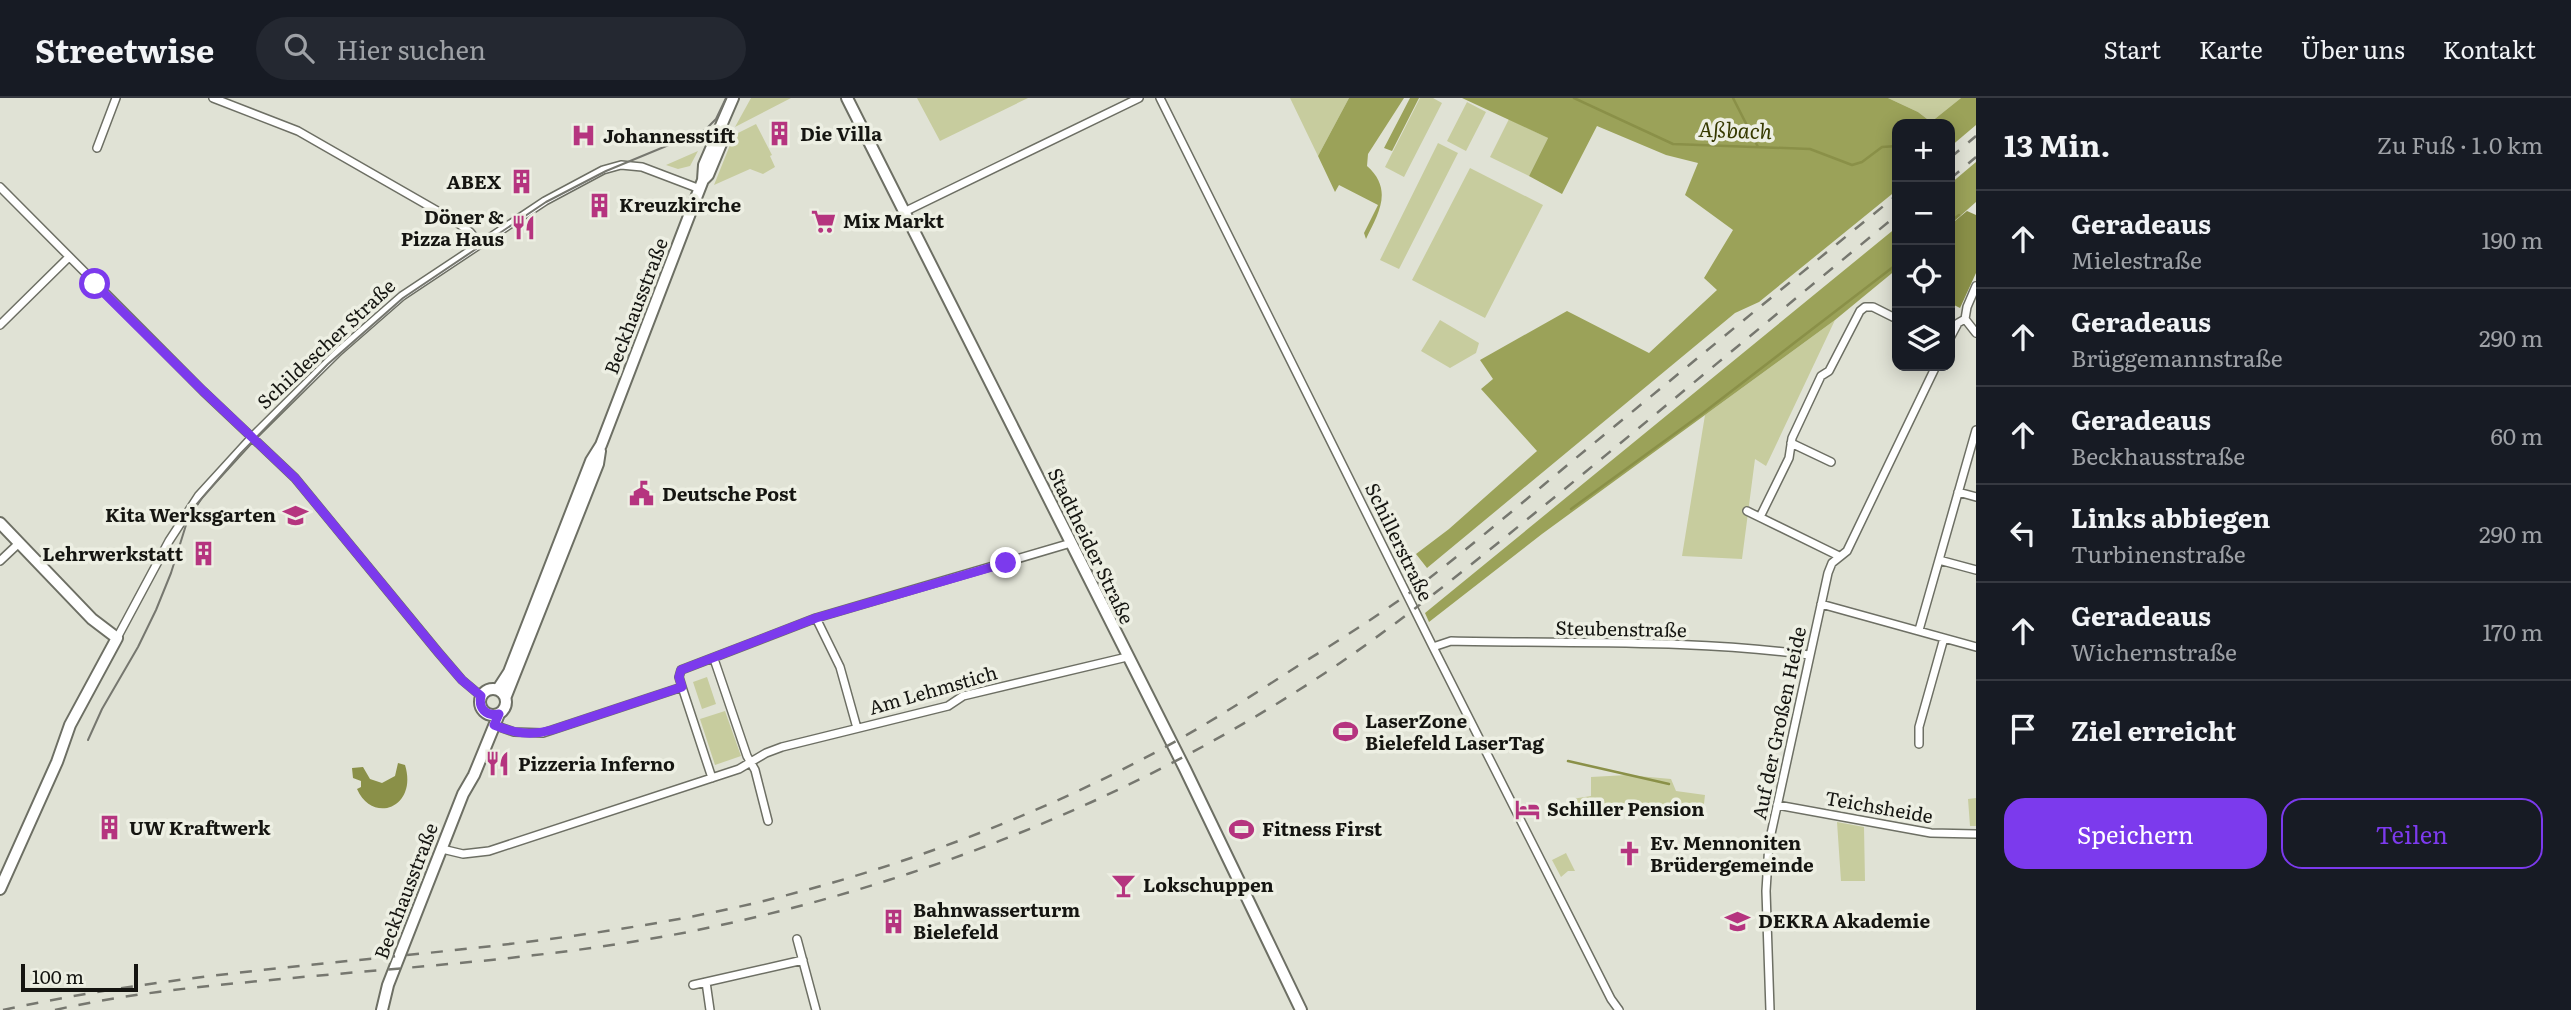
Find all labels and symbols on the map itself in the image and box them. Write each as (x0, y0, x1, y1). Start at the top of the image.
water label: Aßbach (1698, 112, 1773, 145)
place label: Die Villa (800, 119, 882, 147)
building icon: Die Villa (766, 120, 794, 148)
place label: Johannesstift (603, 121, 736, 149)
hospital icon: Johannesstift (569, 122, 597, 150)
place label: ABEX (447, 167, 502, 195)
building icon: ABEX (507, 168, 535, 196)
place label: Kreuzkirche (619, 190, 742, 218)
building icon: Kreuzkirche (585, 191, 613, 219)
place label: Döner & Pizza Haus (401, 202, 504, 252)
place label: Mix Markt (843, 206, 945, 234)
supermarket icon: Mix Markt (809, 207, 837, 235)
restaurant icon: Döner & Pizza Haus (510, 214, 538, 242)
street label: Beckhausstraße (596, 233, 674, 378)
route start (79, 268, 110, 299)
street label: Schildescher Straße (250, 272, 401, 415)
street label: Stadtheider Straße (1042, 463, 1142, 629)
street label: Schillerstraße (1359, 478, 1441, 606)
place label: Deutsche Post (662, 479, 797, 507)
public building icon: Deutsche Post (628, 480, 656, 508)
place label: Kita Werksgarten (105, 500, 276, 528)
school or university icon: Kita Werksgarten (282, 501, 310, 529)
place label: Lehrwerkstatt (42, 539, 184, 567)
building icon: Lehrwerkstatt (189, 540, 217, 568)
route end (990, 547, 1021, 578)
street label: Steubenstraße (1555, 613, 1687, 643)
street label: Auf der Großen Heide (1744, 624, 1812, 822)
street label: Am Lehmstich (865, 657, 1000, 721)
place label: LaserZone Bielefeld LaserTag (1365, 706, 1544, 756)
sports icon: LaserZone Bielefeld LaserTag (1331, 718, 1359, 746)
place label: Pizzeria Inferno (518, 749, 675, 777)
restaurant icon: Pizzeria Inferno (484, 750, 512, 778)
street label: Teichsheide (1823, 783, 1935, 829)
place label: Schiller Pension (1547, 794, 1704, 822)
hotel icon: Schiller Pension (1513, 795, 1541, 823)
place label: UW Kraftwerk (129, 813, 271, 841)
building icon: UW Kraftwerk (95, 814, 123, 842)
place label: Fitness First (1262, 814, 1383, 842)
sports icon: Fitness First (1228, 815, 1256, 843)
street label: Beckhausstraße (366, 818, 444, 963)
place label: Ev. Mennoniten Brüdergemeinde (1650, 828, 1814, 878)
church icon: Ev. Mennoniten Brüdergemeinde (1616, 840, 1644, 868)
place label: Lokschuppen (1143, 870, 1274, 898)
bar icon: Lokschuppen (1109, 871, 1137, 899)
place label: Bahnwasserturm Bielefeld (913, 895, 1080, 945)
place label: DEKRA Akademie (1758, 906, 1930, 934)
building icon: Bahnwasserturm Bielefeld (879, 907, 907, 935)
school or university icon: DEKRA Akademie (1724, 907, 1752, 935)
scale bar (21, 961, 138, 993)

